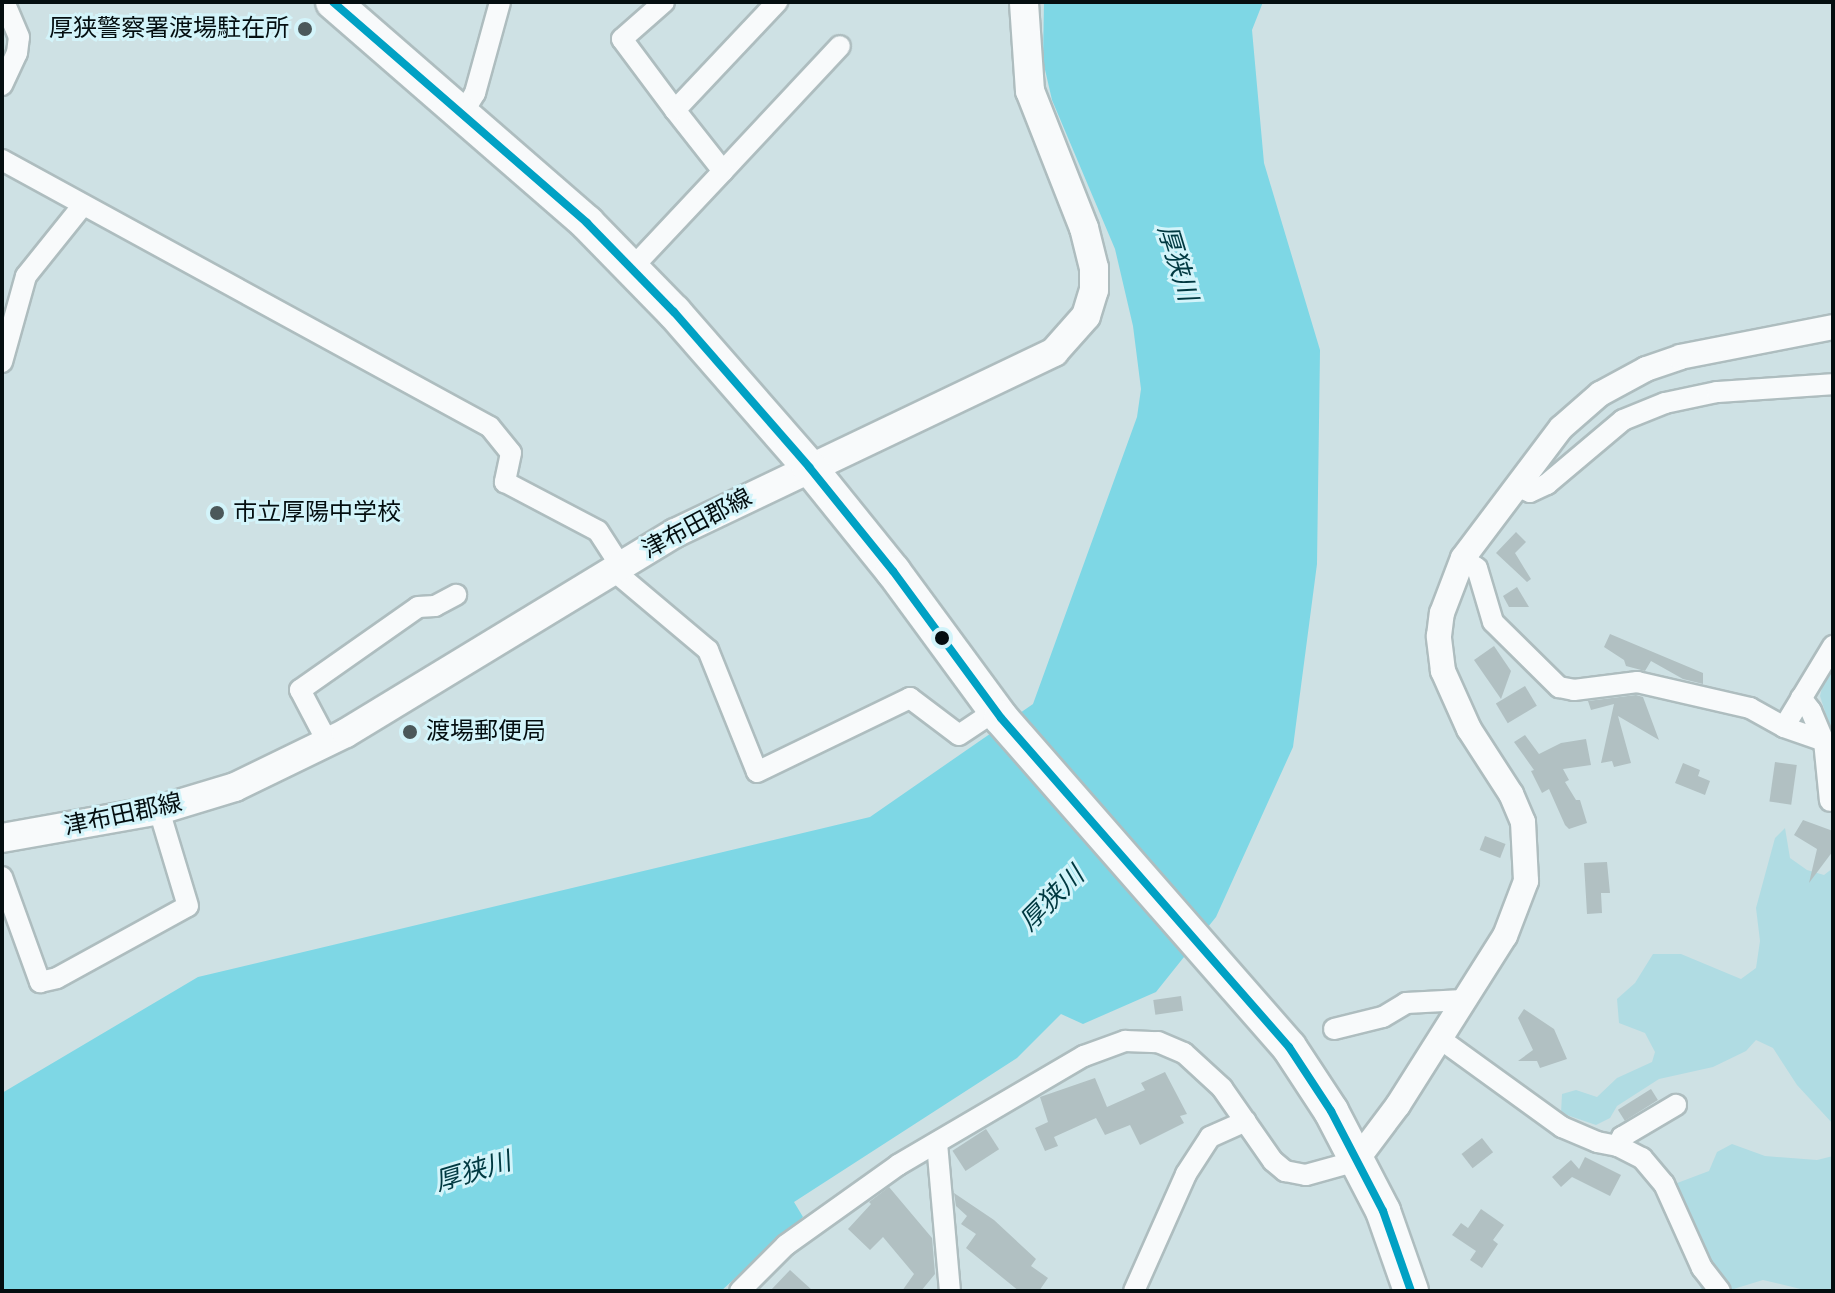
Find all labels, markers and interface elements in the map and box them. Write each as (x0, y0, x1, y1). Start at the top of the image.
place label: 厚狭警察署渡場駐在所 (49, 15, 289, 43)
marker: 厚狭警察署渡場駐在所 (296, 20, 314, 38)
water label: 厚狭川 (1151, 221, 1203, 305)
street label: 津布田郡線 (637, 483, 757, 565)
place label: 市立厚陽中学校 (233, 499, 401, 527)
marker: 市立厚陽中学校 (208, 504, 226, 522)
unlabelled marker (934, 630, 950, 646)
place label: 渡場郵便局 (426, 718, 546, 746)
marker: 渡場郵便局 (401, 723, 419, 741)
street label: 津布田郡線 (61, 788, 185, 842)
water label: 厚狭川 (1013, 860, 1091, 938)
water label: 厚狭川 (431, 1146, 515, 1198)

